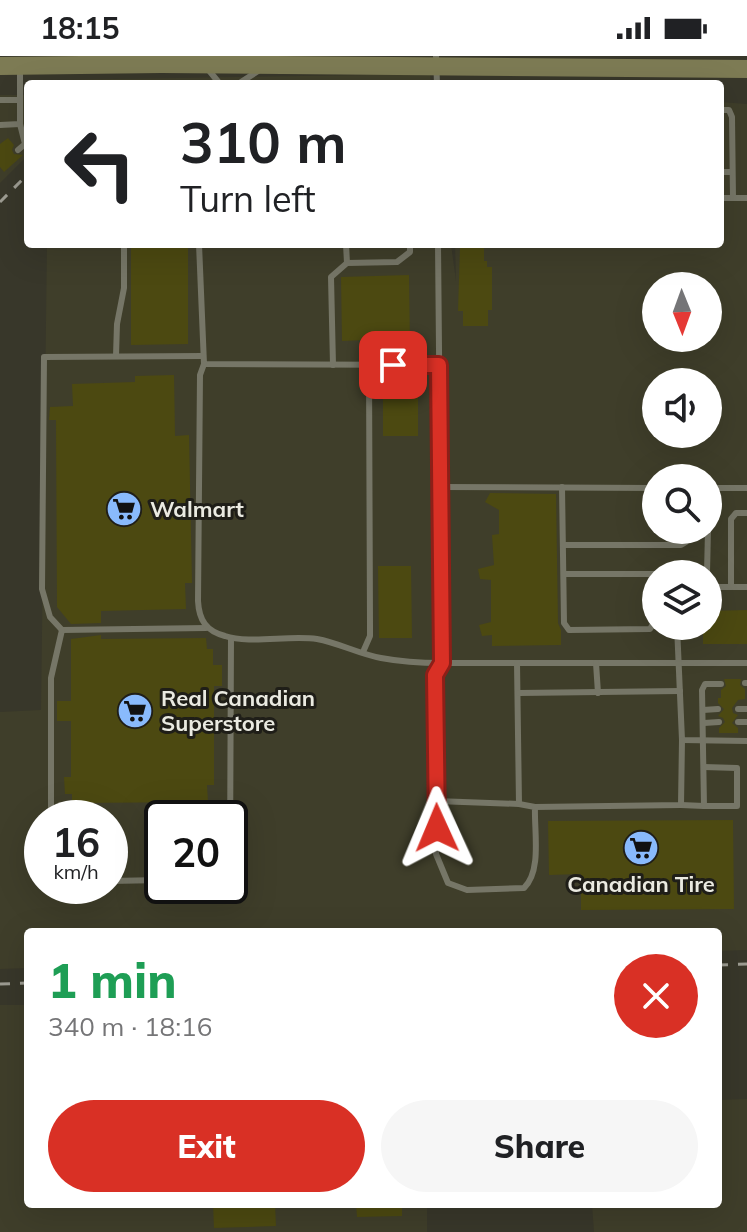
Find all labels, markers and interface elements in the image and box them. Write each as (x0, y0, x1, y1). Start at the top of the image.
text: 18:15 (40, 9, 119, 47)
text: 310 m (180, 107, 347, 177)
icon: left (48, 112, 152, 216)
text: Turn left (180, 176, 316, 221)
north arrow (642, 272, 722, 352)
map controls (642, 272, 722, 640)
pin (359, 331, 427, 399)
icon: arrive (371, 343, 415, 387)
button: sound (642, 368, 722, 448)
button: search (642, 464, 722, 544)
supermarket icon: Walmart (105, 490, 143, 528)
place label: Walmart (150, 495, 244, 523)
button: layers (642, 560, 722, 640)
place label: Real Canadian Superstore (161, 684, 315, 737)
supermarket icon: Real Canadian Superstore (116, 692, 154, 730)
position arrow (395, 786, 479, 870)
speed limit sign: 20 (144, 800, 248, 904)
text: 16 (52, 817, 100, 867)
supermarket icon: Canadian Tire (622, 829, 660, 867)
text: km/h (53, 859, 99, 884)
place label: Canadian Tire (567, 870, 715, 898)
text: 1 min (48, 950, 177, 1010)
button: close (614, 954, 698, 1038)
text: 340 m · 18:16 (48, 1010, 212, 1043)
button: Exit (48, 1100, 365, 1192)
button: Share (381, 1100, 698, 1192)

